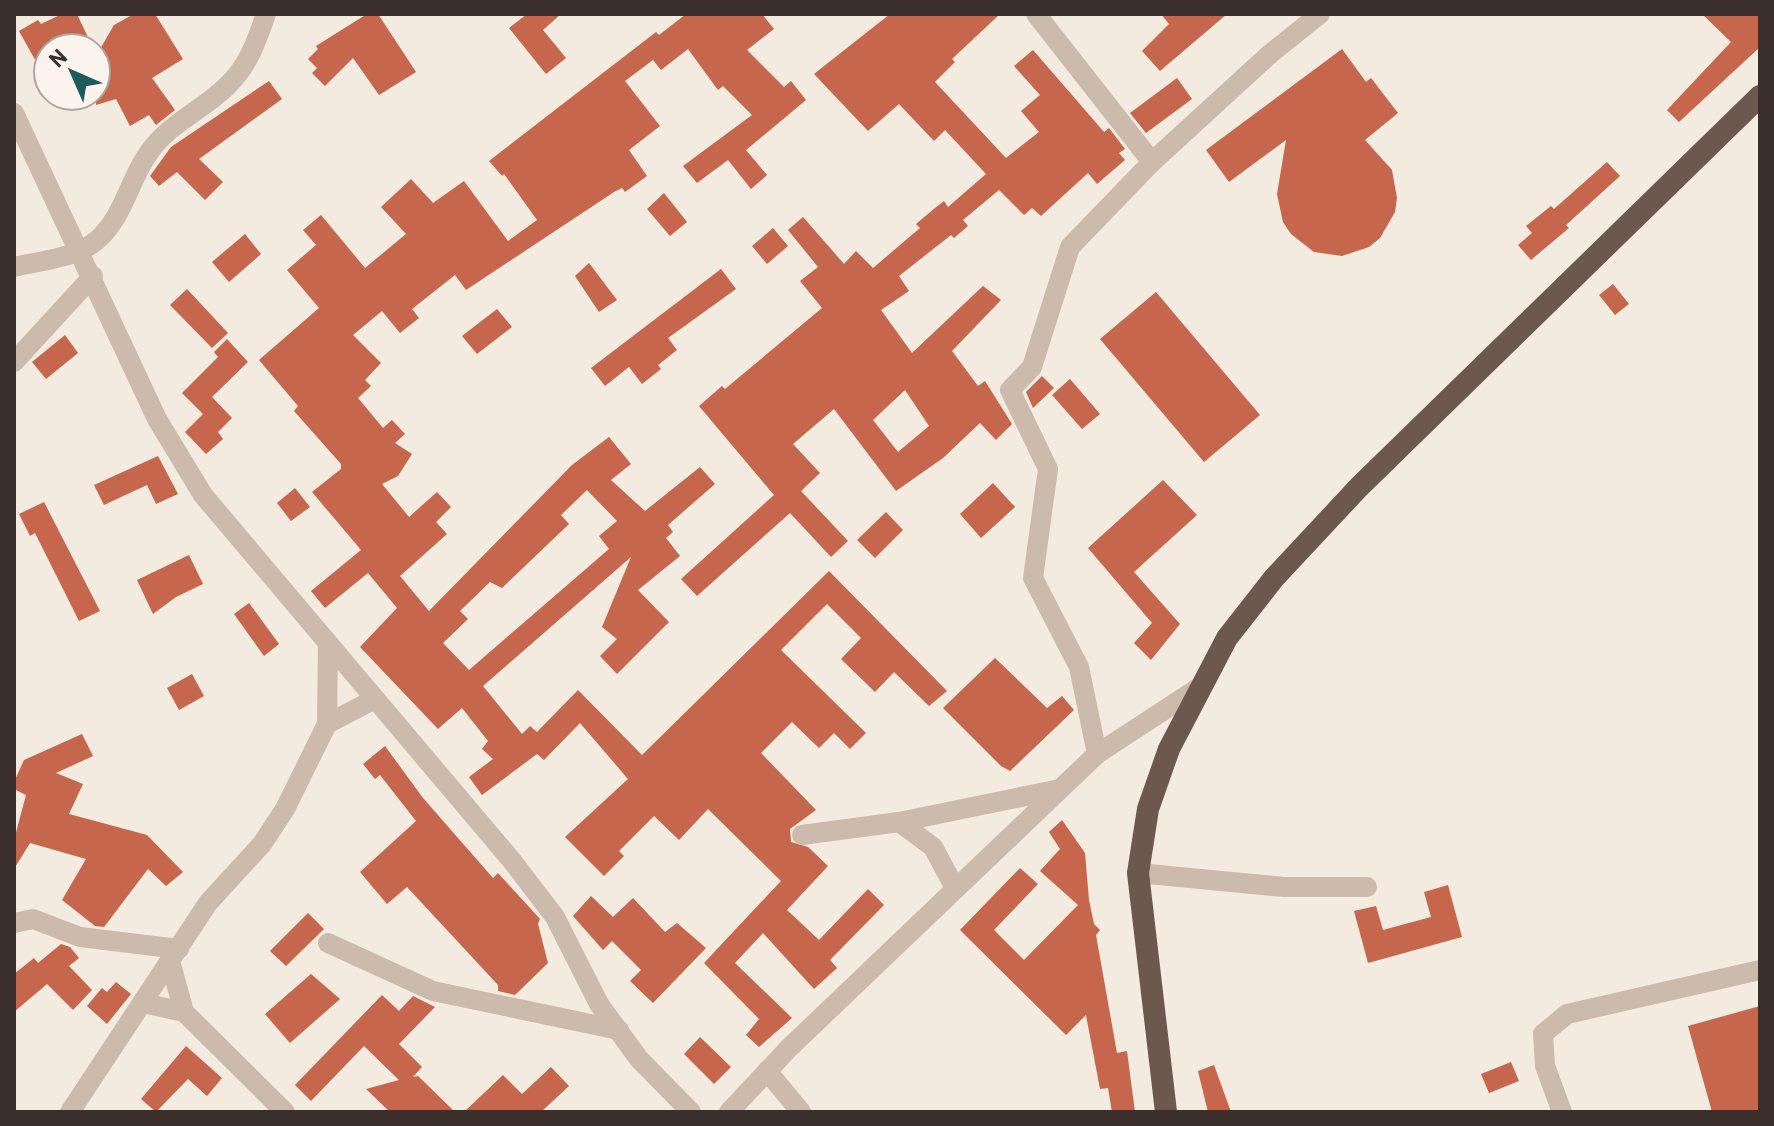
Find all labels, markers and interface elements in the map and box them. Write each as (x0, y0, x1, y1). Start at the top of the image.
north arrow (32, 32, 112, 112)
text: N (43, 43, 72, 72)

